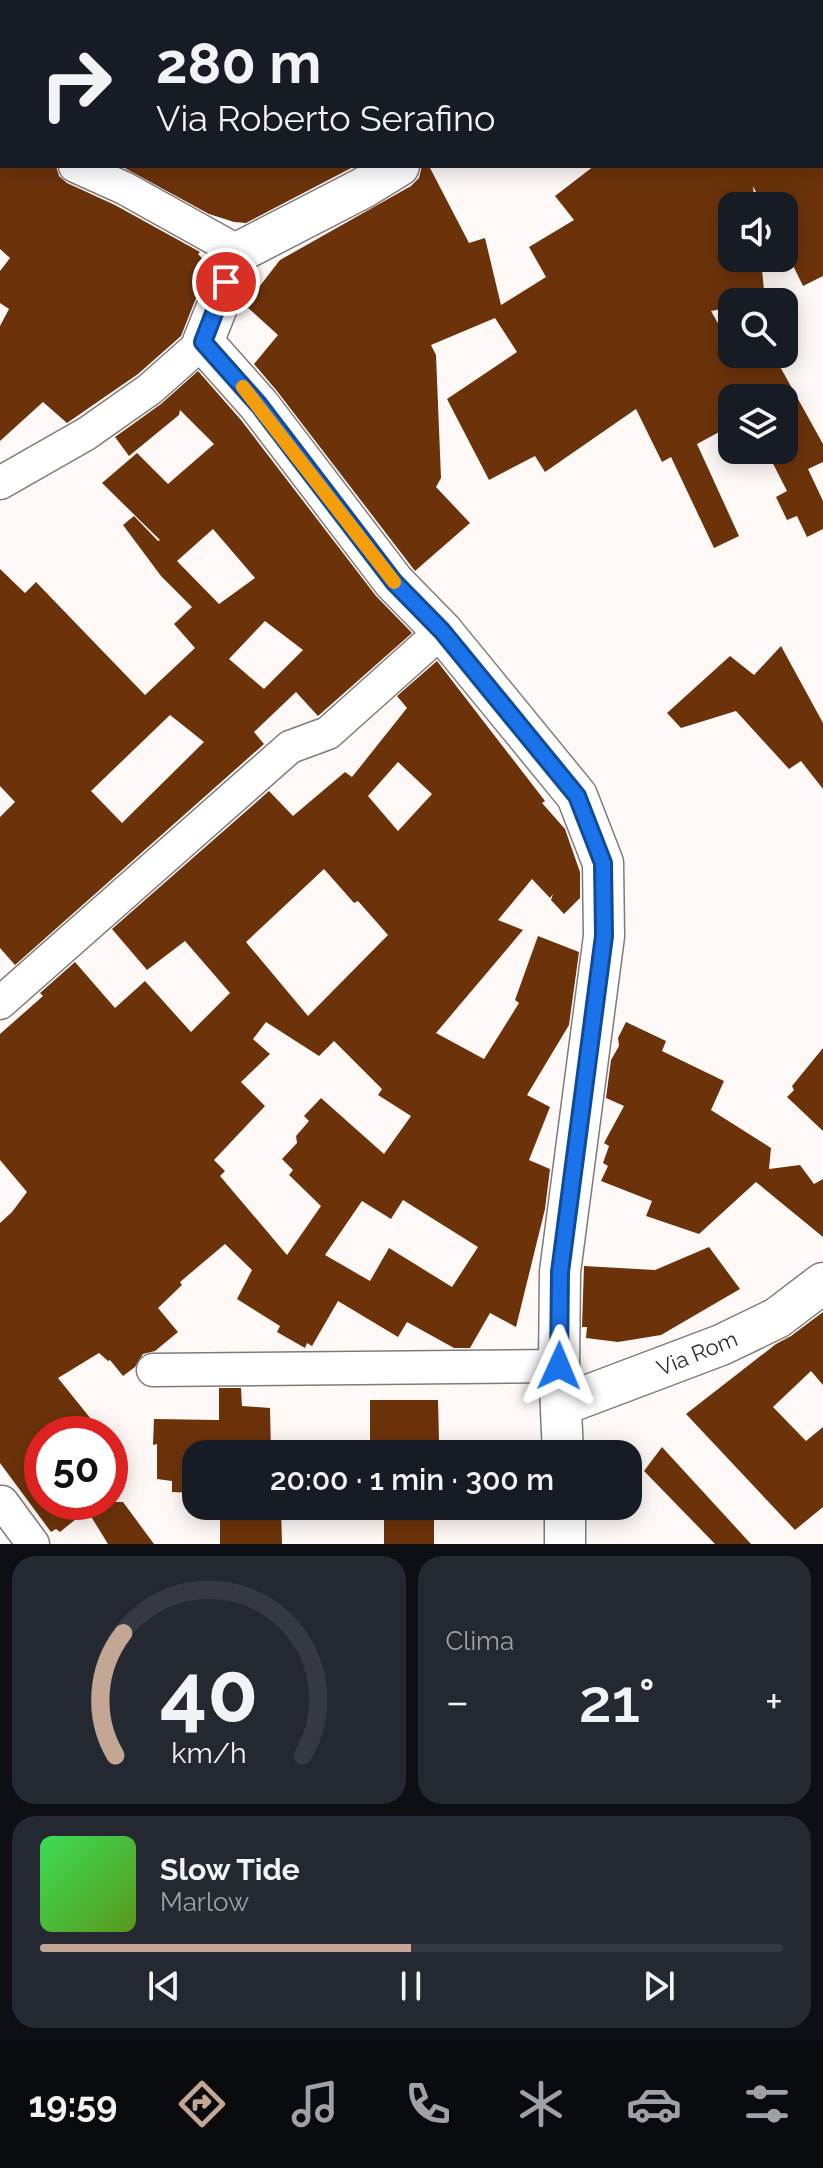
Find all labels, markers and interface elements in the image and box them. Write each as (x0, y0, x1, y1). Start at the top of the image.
text: 280 m (156, 30, 321, 96)
icon: right (24, 32, 128, 136)
text: Via Roberto Serafino (156, 97, 495, 139)
map controls (718, 192, 798, 464)
button: sound (718, 192, 798, 272)
pin (192, 248, 260, 316)
icon: arrive (204, 260, 248, 304)
button: search (718, 288, 798, 368)
button: layers (718, 384, 798, 464)
position arrow (517, 1324, 601, 1408)
street label: Via Rom (653, 1325, 741, 1381)
speed limit sign: 50 (24, 1416, 128, 1520)
text: 20:00 · 1 min · 300 m (270, 1462, 554, 1497)
text: Clima (446, 1626, 514, 1656)
text: 40 (159, 1644, 258, 1741)
text: 21° (579, 1666, 655, 1736)
text: − (446, 1676, 469, 1727)
text: + (765, 1676, 783, 1727)
text: km/h (171, 1736, 246, 1770)
text: Slow Tide (160, 1852, 300, 1887)
text: Marlow (160, 1887, 249, 1917)
icon: previous (142, 1964, 186, 2008)
icon: pause (389, 1964, 433, 2008)
icon: next (637, 1964, 681, 2008)
icon: directions (174, 2076, 230, 2132)
icon: music (287, 2076, 343, 2132)
icon: phone (400, 2076, 456, 2132)
icon: climate (513, 2076, 569, 2132)
icon: car (626, 2076, 682, 2132)
icon: filters (739, 2076, 795, 2132)
text: 19:59 (28, 2083, 117, 2125)

